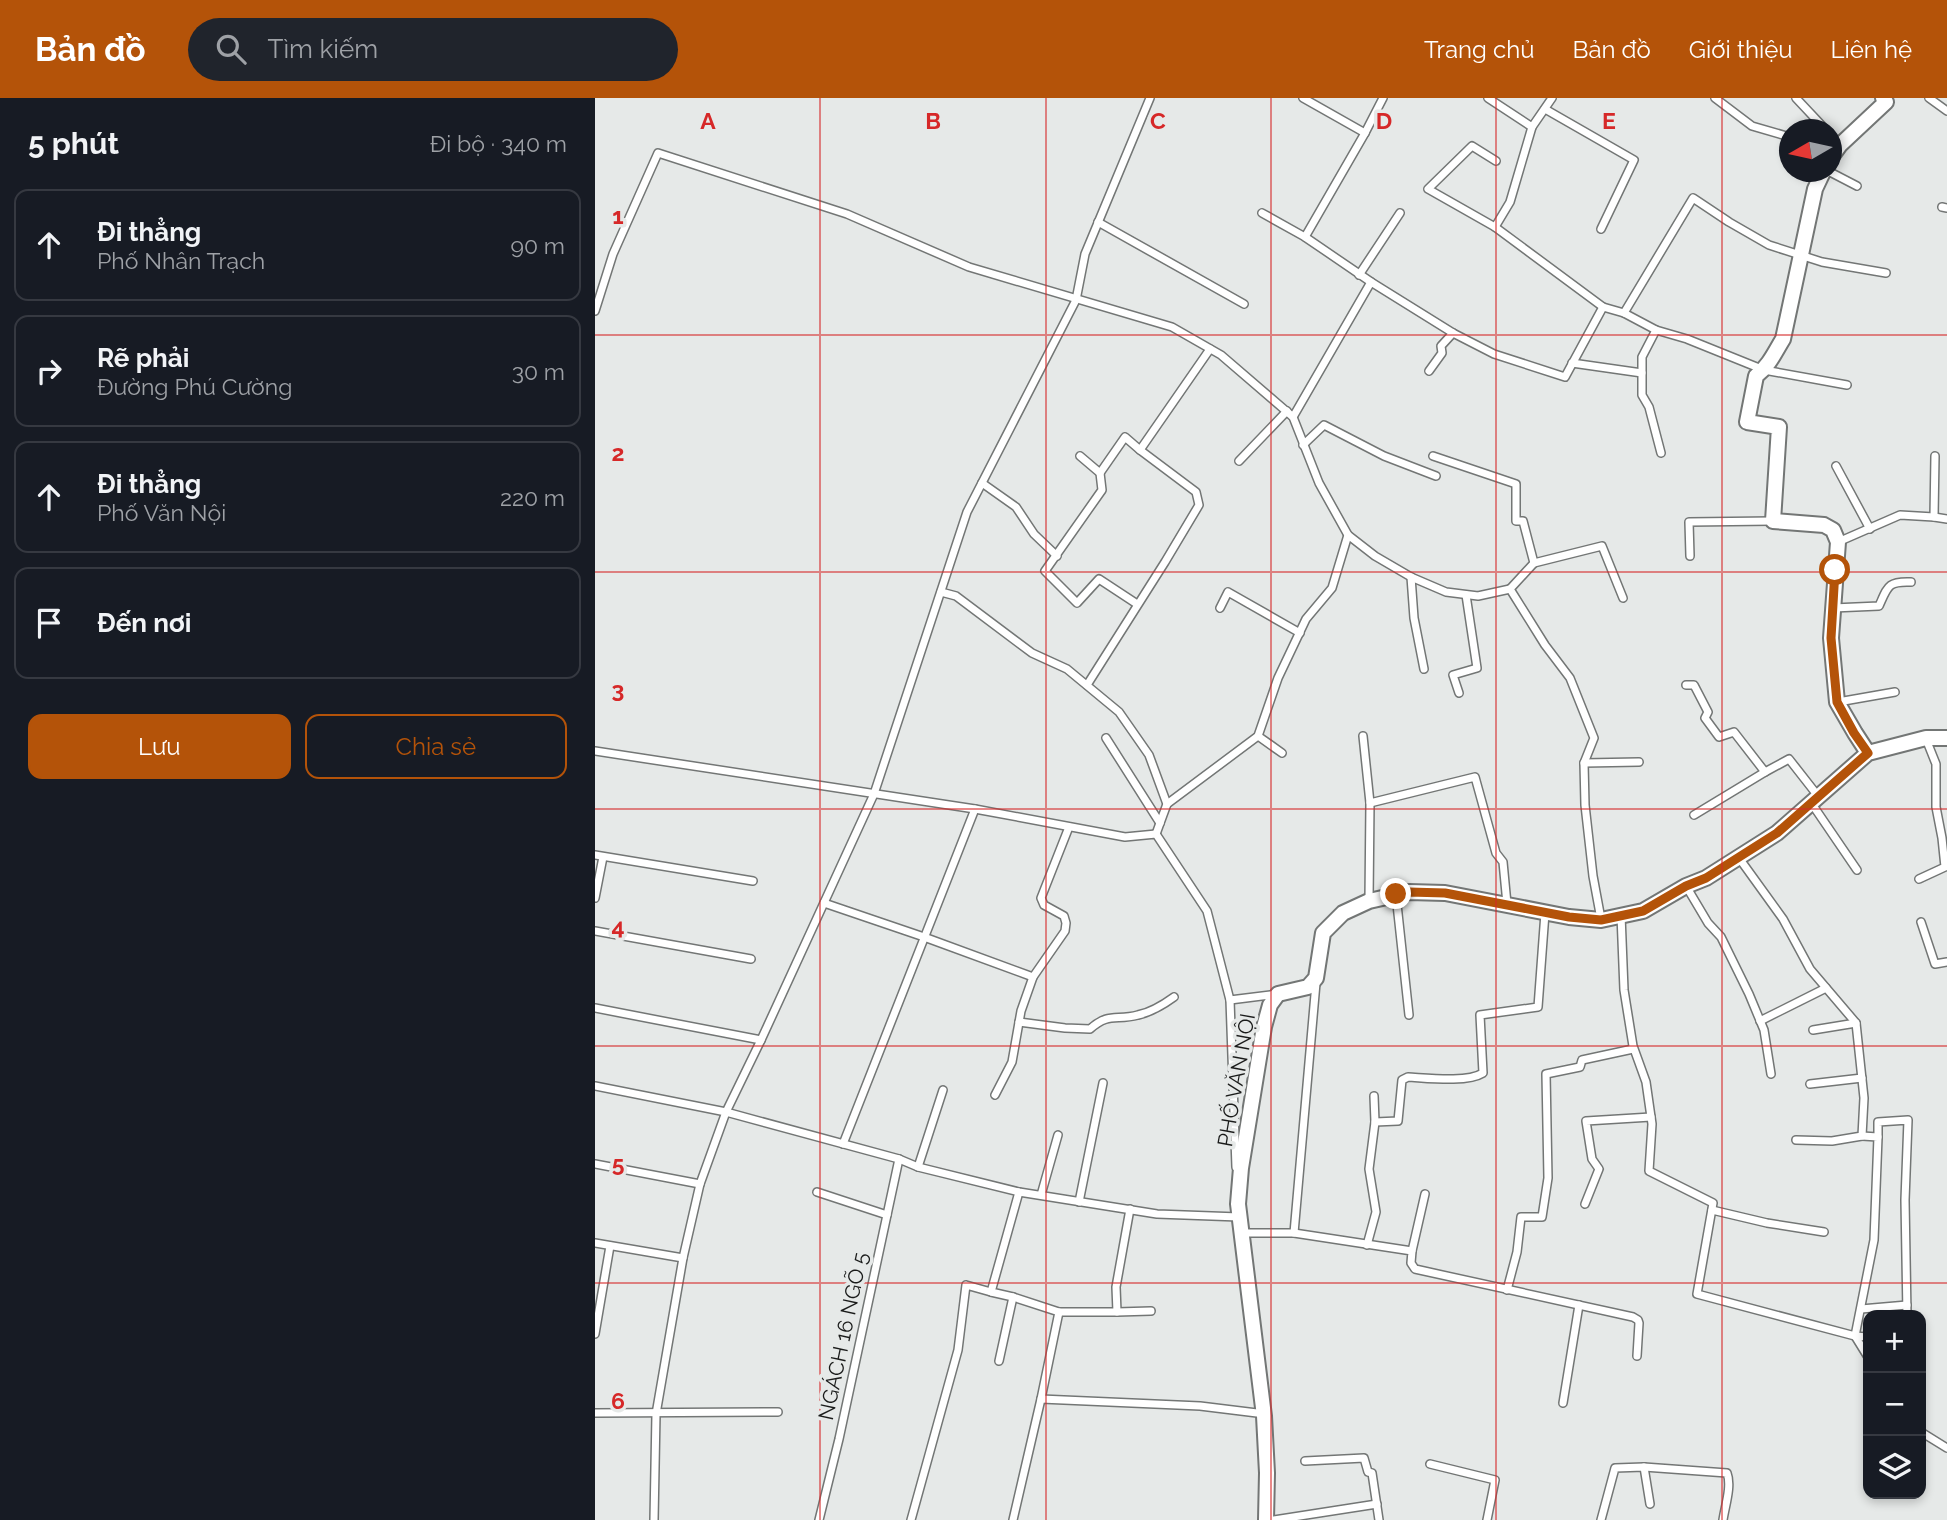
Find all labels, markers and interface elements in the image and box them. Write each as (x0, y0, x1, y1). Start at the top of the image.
search box (188, 18, 678, 81)
text: Bản đồ (35, 30, 146, 69)
icon: search (212, 30, 250, 68)
text: Tìm kiếm (268, 34, 378, 64)
text: Trang chủ (1424, 35, 1534, 64)
text: Bản đồ (1572, 35, 1651, 64)
text: Giới thiệu (1689, 35, 1792, 64)
text: Liên hệ (1830, 35, 1912, 64)
text: A (700, 107, 716, 134)
text: B (925, 107, 941, 134)
text: C (1150, 107, 1166, 134)
text: D (1376, 107, 1392, 134)
text: E (1602, 107, 1616, 134)
north arrow (1779, 119, 1842, 182)
text: 5 phút (28, 126, 119, 161)
text: Đi bộ · 340 m (430, 130, 567, 157)
text: 1 (612, 202, 624, 229)
text: Đi thẳng (97, 217, 201, 247)
icon: ahead (30, 226, 68, 264)
text: 90 m (510, 232, 565, 259)
text: Phố Nhân Trạch (97, 247, 265, 274)
text: Rẽ phải (97, 343, 189, 373)
icon: right (30, 352, 68, 390)
text: 30 m (512, 358, 565, 385)
text: Đường Phú Cường (97, 373, 292, 400)
text: 2 (612, 439, 624, 466)
text: Đi thẳng (97, 469, 201, 499)
icon: ahead (30, 478, 68, 516)
text: 220 m (500, 484, 565, 511)
text: Phố Văn Nội (97, 499, 226, 526)
route start (1819, 554, 1850, 585)
icon: arrive (30, 604, 68, 642)
text: Đến nơi (97, 608, 191, 638)
text: 3 (612, 676, 624, 703)
button: Lưu (28, 714, 291, 779)
button: Chia sẻ (305, 714, 567, 779)
route end (1380, 878, 1411, 909)
text: 4 (611, 913, 625, 940)
street label: PHỐ VĂN NỘI (1212, 1011, 1260, 1149)
text: 5 (612, 1150, 625, 1177)
street label: NGÁCH 16 NGÕ 5 (813, 1250, 873, 1422)
map controls (1863, 1310, 1926, 1499)
button: + (1863, 1310, 1926, 1373)
button: − (1863, 1373, 1926, 1436)
text: 6 (611, 1387, 625, 1414)
button: layers (1863, 1436, 1926, 1499)

